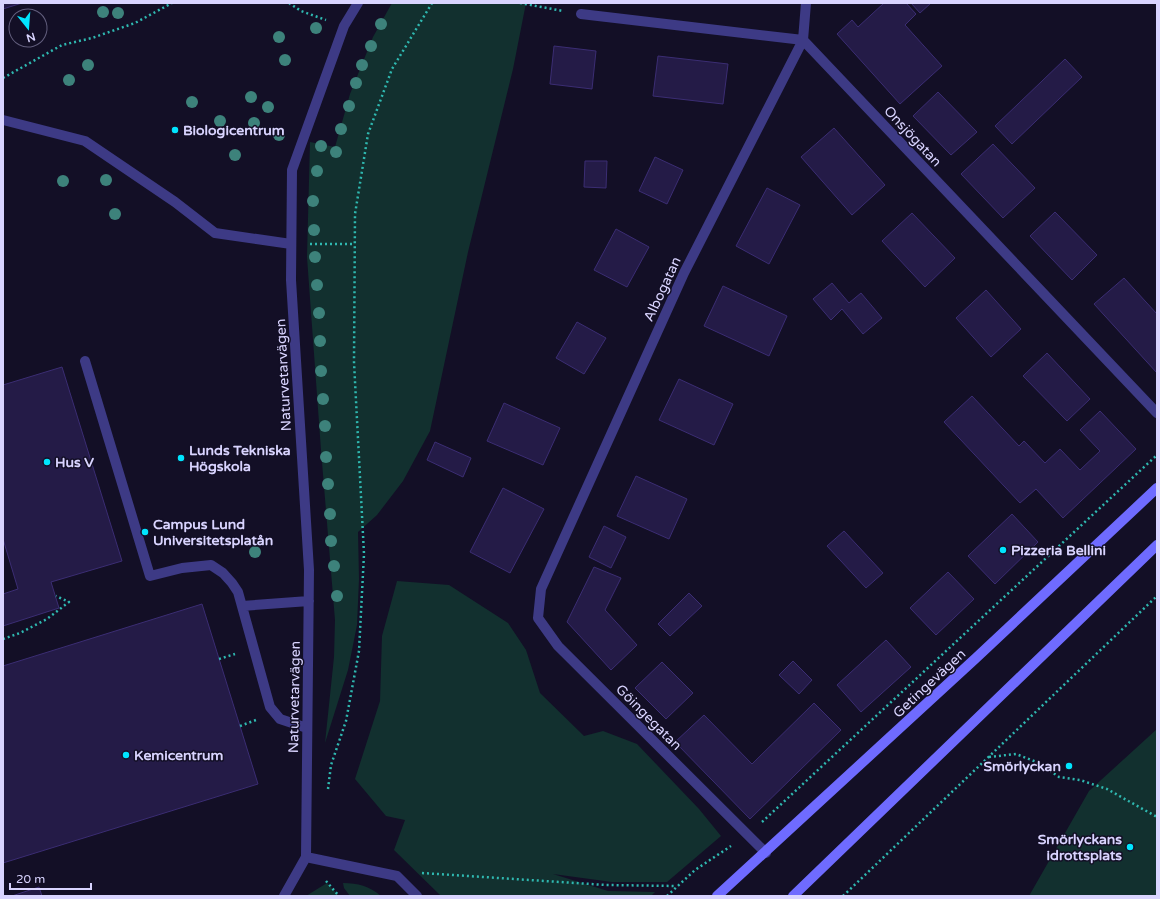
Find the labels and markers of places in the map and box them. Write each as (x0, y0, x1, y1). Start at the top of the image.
place label: Biologicentrum (183, 122, 285, 139)
marker: Biologicentrum (170, 125, 180, 135)
place label: Lunds Tekniska Högskola (189, 442, 291, 475)
marker: Lunds Tekniska Högskola (176, 453, 186, 463)
place label: Hus V (55, 454, 94, 471)
marker: Hus V (42, 457, 52, 467)
place label: Campus Lund Universitetsplatån (153, 516, 273, 549)
marker: Campus Lund Universitetsplatån (140, 527, 150, 537)
place label: Pizzeria Bellini (1011, 542, 1106, 559)
marker: Pizzeria Bellini (998, 545, 1008, 555)
place label: Kemicentrum (134, 747, 224, 764)
marker: Kemicentrum (121, 750, 131, 760)
place label: Smörlyckan (984, 758, 1061, 775)
marker: Smörlyckan (1064, 761, 1074, 771)
place label: Smörlyckans idrottsplats (1038, 831, 1122, 864)
marker: Smörlyckans idrottsplats (1125, 842, 1135, 852)

